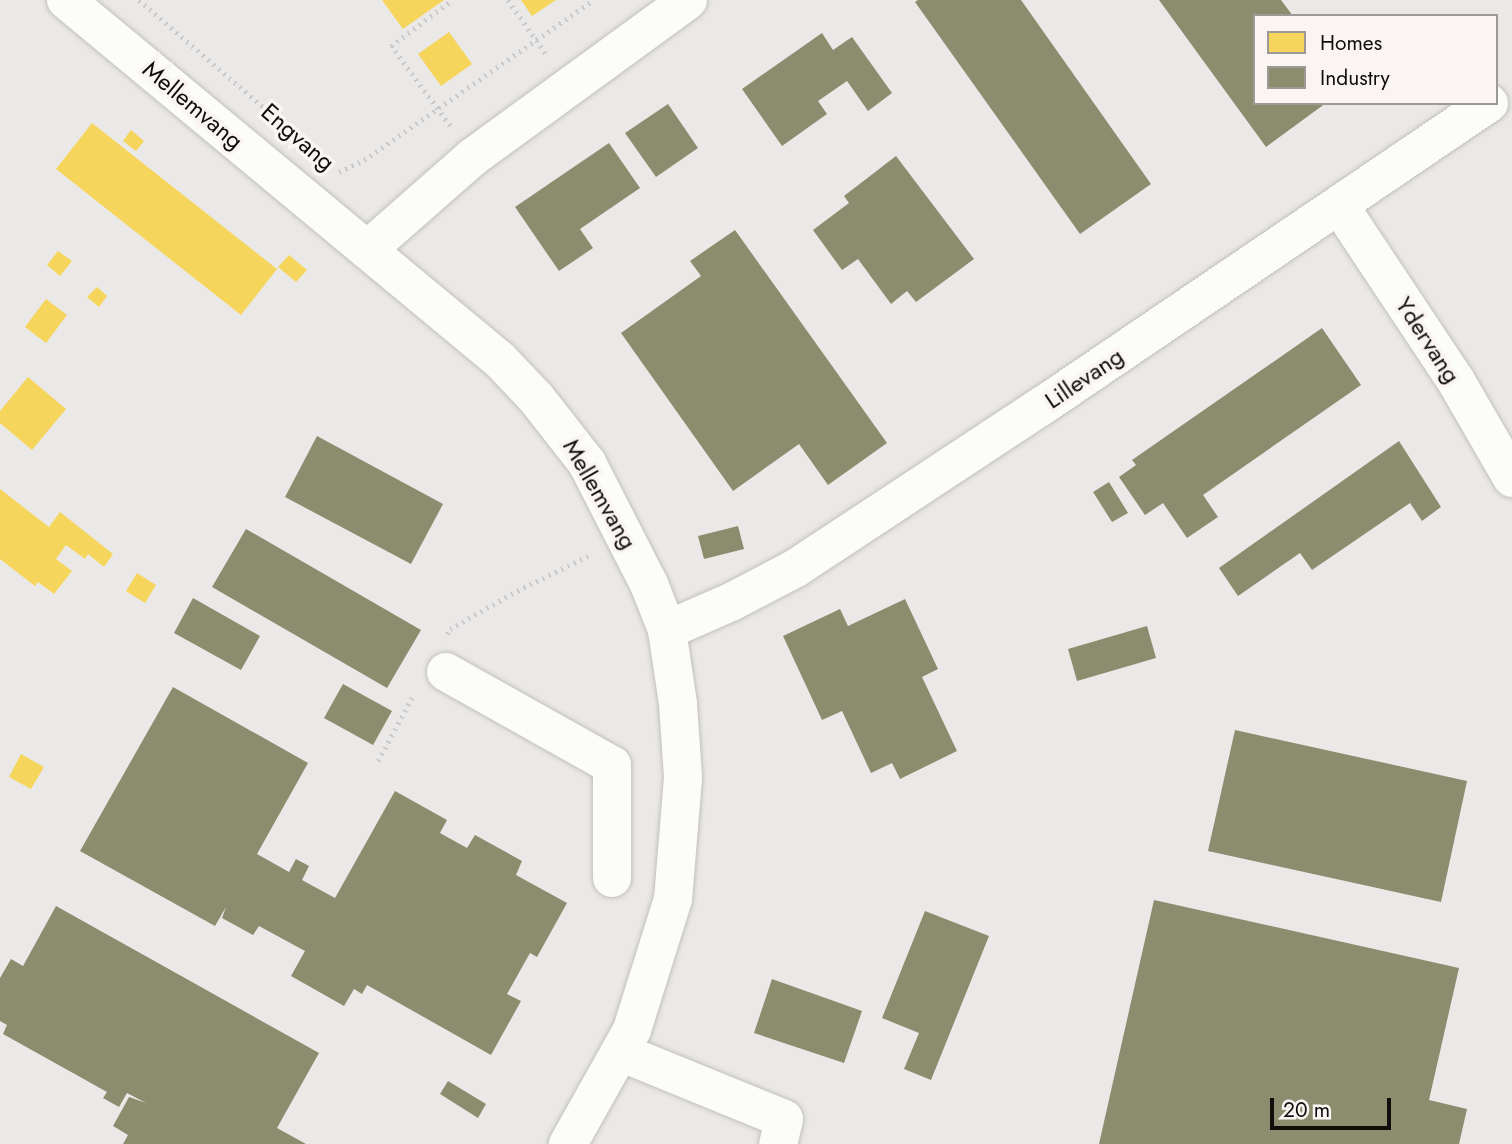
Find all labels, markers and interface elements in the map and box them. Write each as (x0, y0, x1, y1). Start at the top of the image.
legend (1253, 14, 1498, 105)
text: Homes (1320, 28, 1382, 58)
street label: Mellemvang (137, 55, 249, 155)
text: Industry (1320, 63, 1390, 93)
street label: Engvang (255, 97, 341, 177)
street label: Ydervang (1390, 292, 1466, 388)
street label: Lillevang (1039, 341, 1129, 415)
street label: Mellemvang (557, 434, 643, 554)
scale bar (1274, 1084, 1395, 1128)
text: 20 m (1283, 1095, 1330, 1125)

